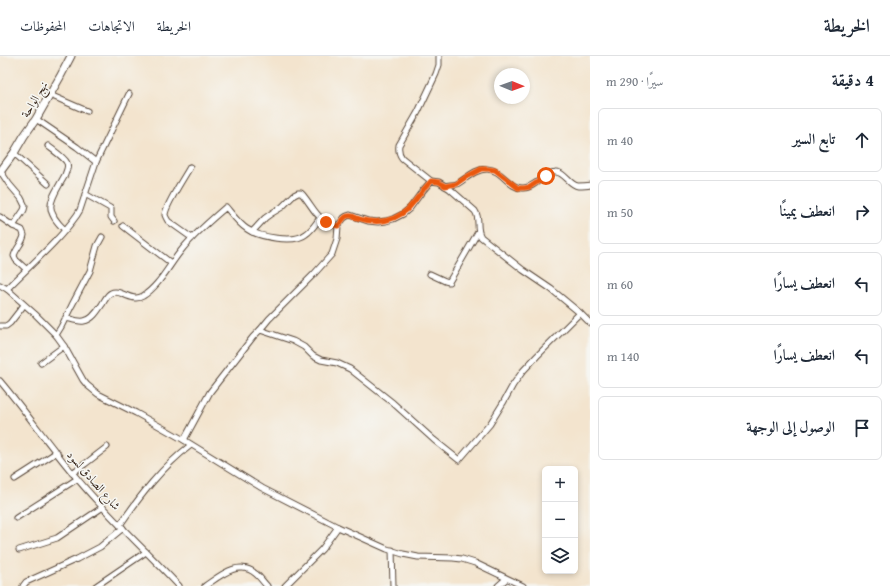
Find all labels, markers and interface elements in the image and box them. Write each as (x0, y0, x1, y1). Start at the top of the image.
text: الخريطة (824, 11, 870, 39)
text: المحفوظات (20, 16, 66, 36)
text: الاتجاهات (88, 16, 135, 36)
text: الخريطة (157, 16, 191, 36)
text: 4 دقيقة (832, 67, 874, 92)
north arrow (494, 68, 530, 104)
text: سيرًا · 290 m (606, 72, 664, 91)
street label: نهج الواحة (16, 77, 54, 122)
text: تابع السير (793, 128, 835, 149)
icon: ahead (851, 129, 873, 151)
text: 40 m (607, 131, 633, 150)
route start (537, 167, 555, 185)
text: انعطف يمينًا (779, 200, 835, 221)
icon: right (851, 201, 873, 223)
text: 50 m (607, 203, 633, 222)
route end (317, 213, 335, 231)
text: انعطف يسارًا (773, 272, 835, 293)
icon: left (851, 273, 873, 295)
text: 60 m (607, 275, 633, 294)
text: انعطف يسارًا (773, 344, 835, 365)
icon: left (851, 345, 873, 367)
text: 140 m (607, 347, 639, 366)
text: الوصول إلى الوجهة (746, 416, 835, 437)
icon: arrive (851, 417, 873, 439)
street label: شارع الصادق لسود (61, 446, 125, 516)
map controls (542, 466, 578, 574)
button: + (542, 466, 578, 502)
button: − (542, 502, 578, 538)
button: layers (542, 538, 578, 574)

